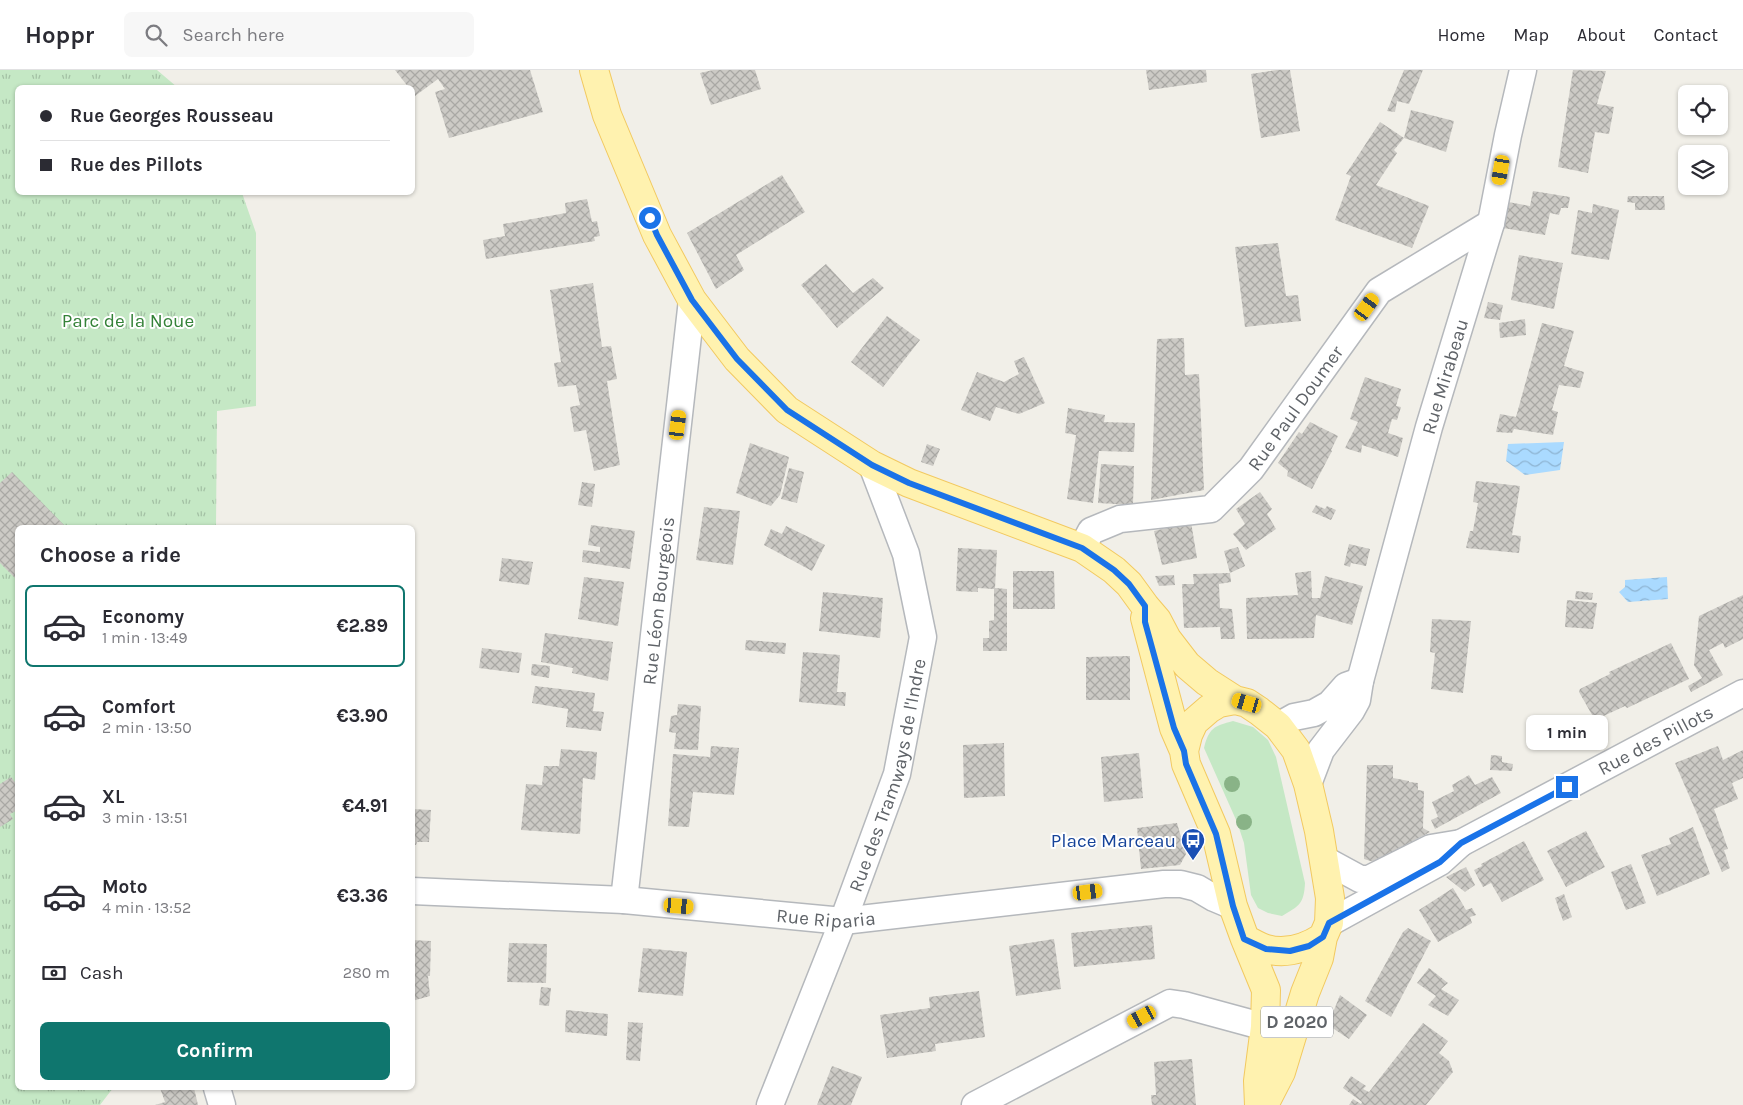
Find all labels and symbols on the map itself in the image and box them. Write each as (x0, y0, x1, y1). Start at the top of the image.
car (1491, 154, 1510, 186)
route start (639, 207, 661, 229)
car (1352, 290, 1381, 324)
park label: Parc de la Noue (62, 310, 194, 332)
street label: Rue Mirabeau (1418, 316, 1473, 437)
street label: Rue Paul Doumer (1243, 342, 1348, 475)
car (668, 409, 687, 441)
street label: Rue Léon Bourgeois (638, 516, 679, 686)
street label: Rue des Tramways de l'Indre (845, 657, 931, 895)
car (1230, 692, 1263, 714)
street label: Rue des Pillots (1594, 701, 1717, 780)
callout: 1 min (1526, 714, 1608, 750)
route end (1556, 776, 1578, 798)
bus stop icon: Place Marceau (1180, 827, 1206, 861)
place label: Place Marceau (1051, 830, 1176, 852)
car (1072, 883, 1103, 901)
car (663, 897, 694, 915)
street label: Rue Riparia (775, 905, 877, 933)
car (1125, 1003, 1158, 1031)
road number: D 2020 (1261, 1006, 1333, 1038)

